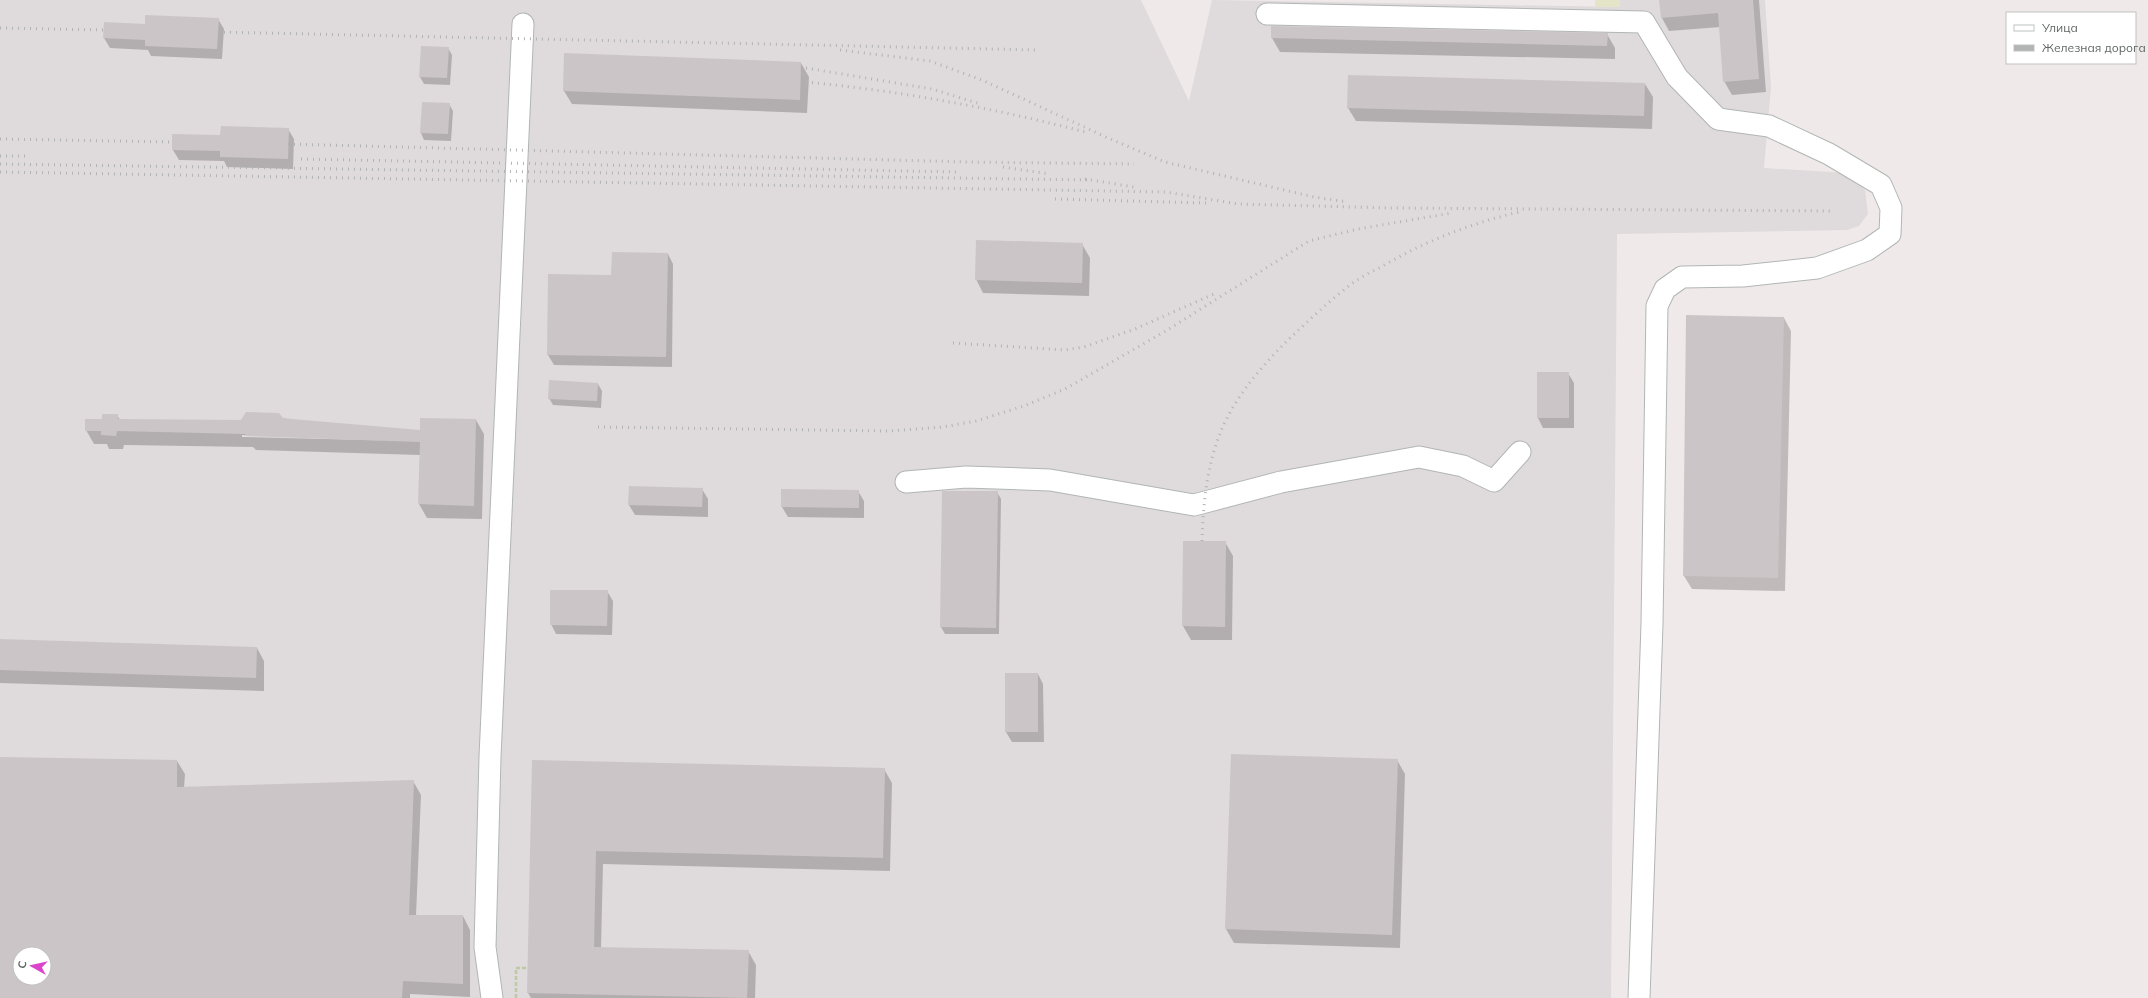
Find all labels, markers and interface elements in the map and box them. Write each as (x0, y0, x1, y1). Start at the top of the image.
legend (2006, 12, 2136, 64)
text: Улица (2041, 20, 2078, 35)
text: Железная дорога (2042, 40, 2146, 55)
north arrow (12, 946, 52, 986)
text: С (15, 959, 30, 969)

